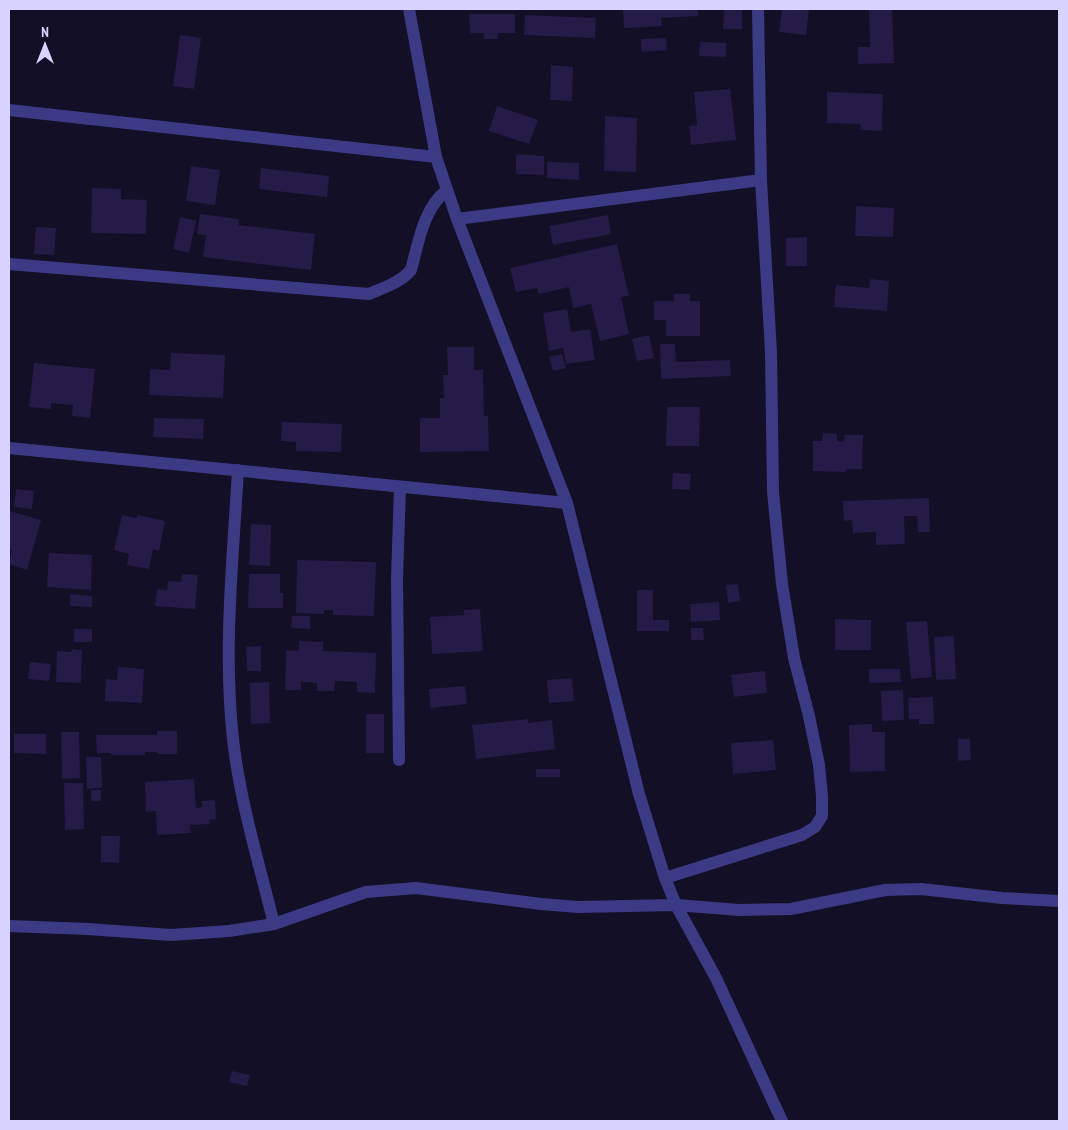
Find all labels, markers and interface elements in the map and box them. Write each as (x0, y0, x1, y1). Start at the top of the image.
north arrow (20, 20, 70, 70)
text: N (41, 23, 49, 41)

